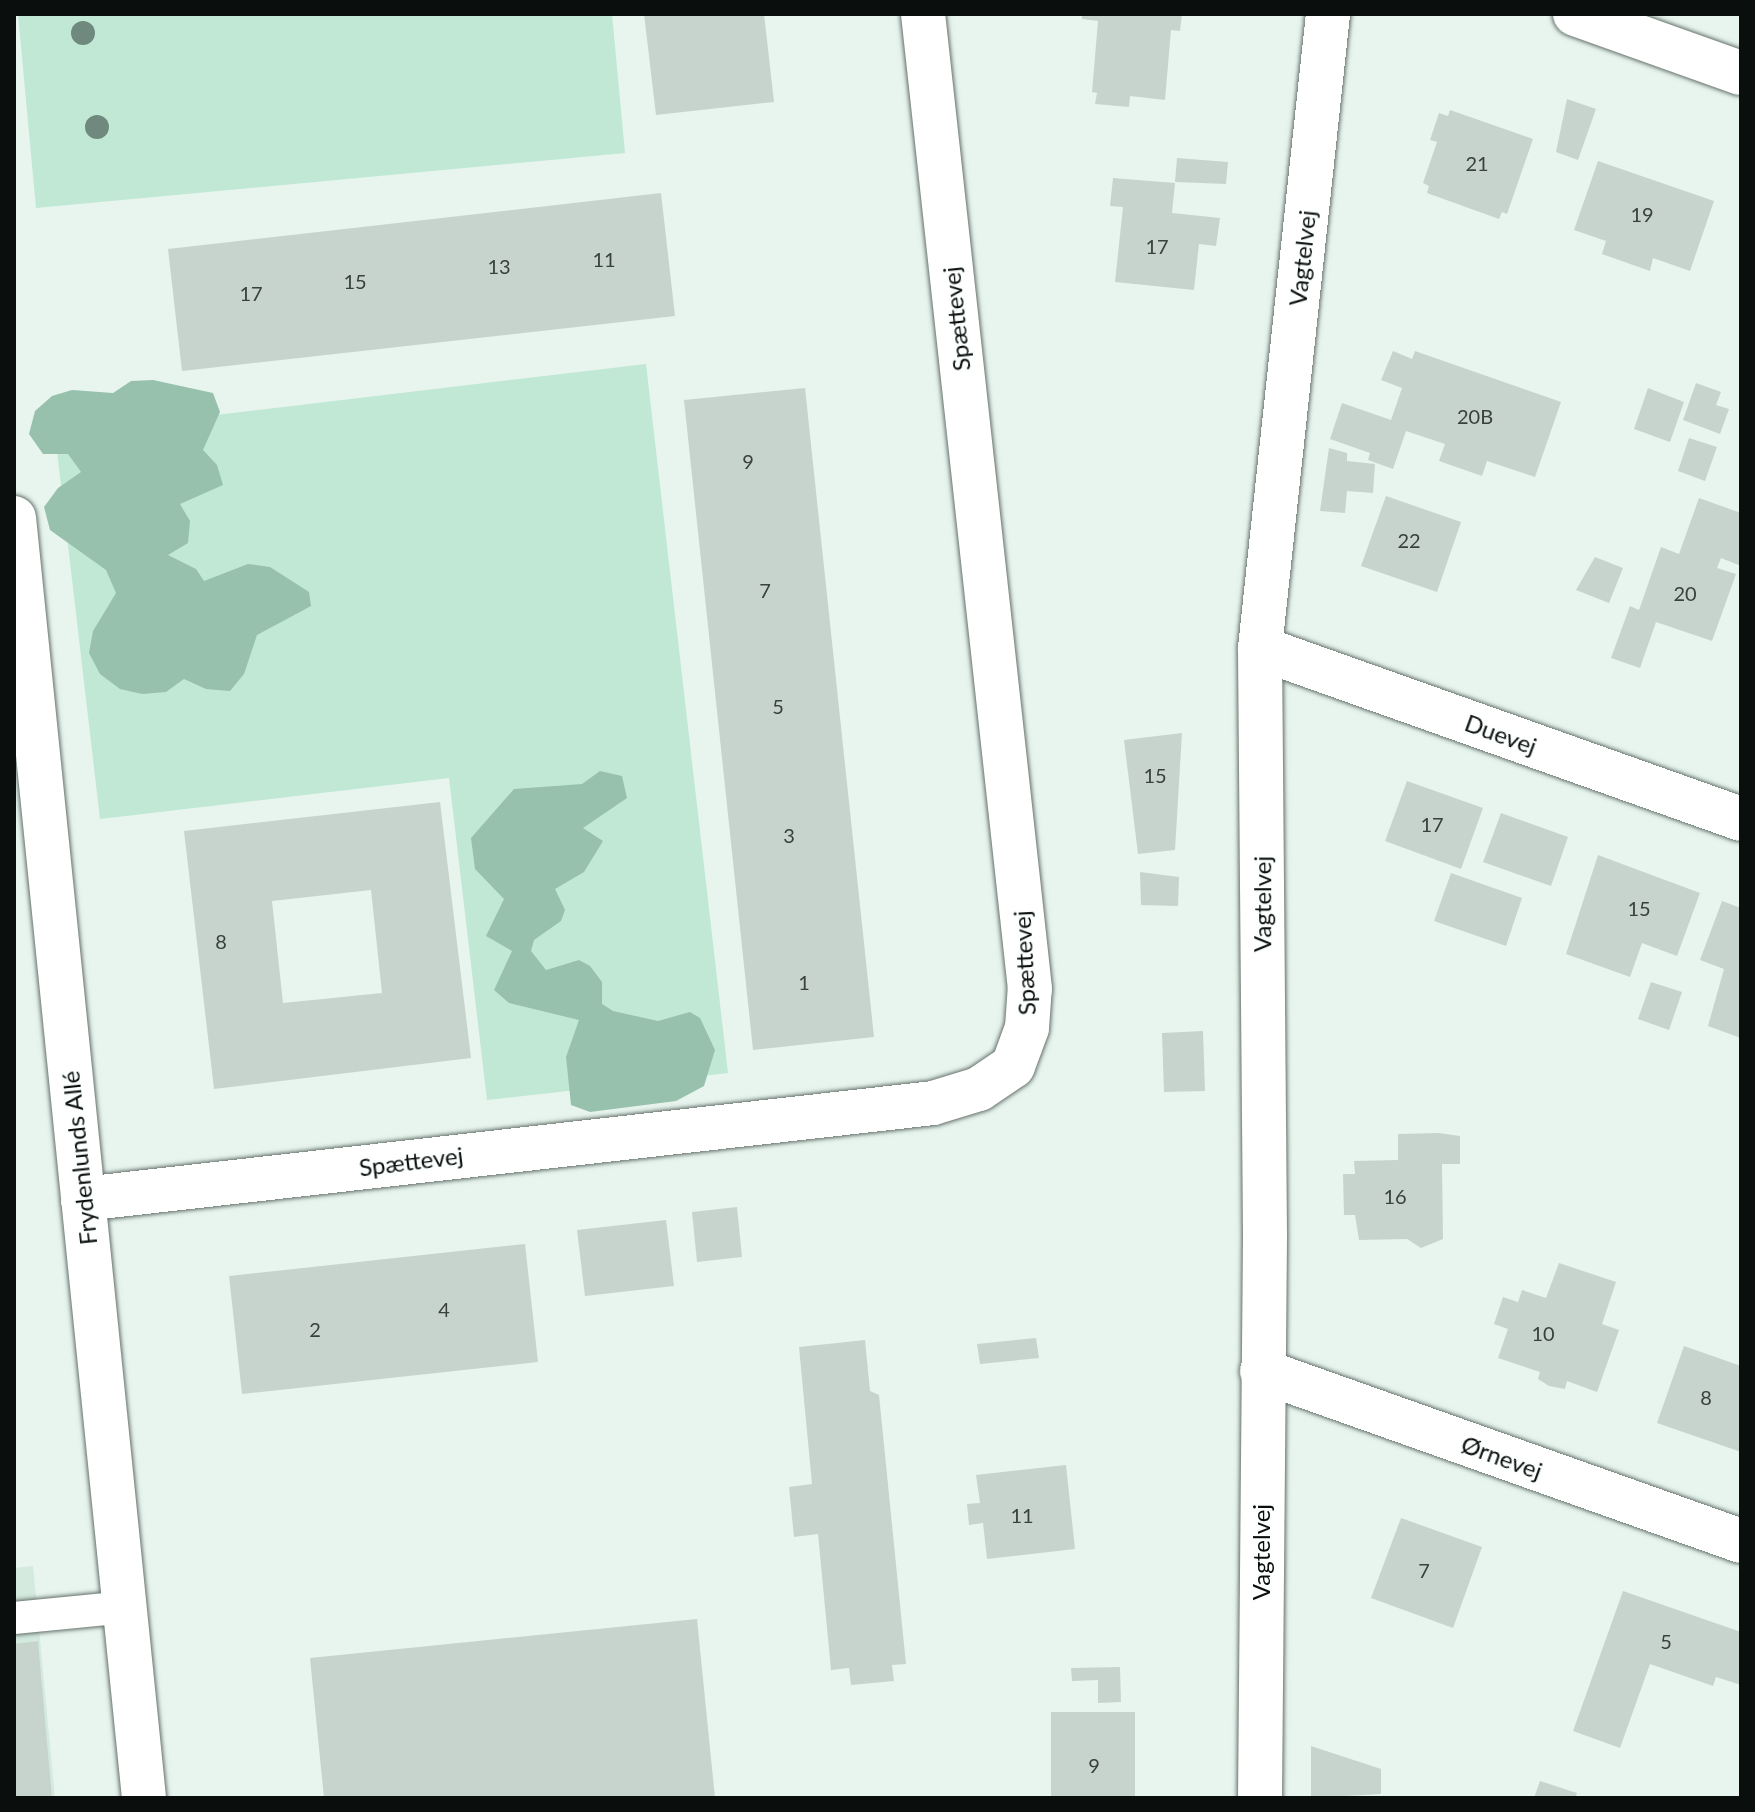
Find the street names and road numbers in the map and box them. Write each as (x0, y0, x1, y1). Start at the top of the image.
street label: Vagtelvej (1283, 209, 1321, 307)
street label: Spættevej (936, 265, 976, 373)
street label: Duevej (1461, 708, 1541, 760)
street label: Vagtelvej (1248, 856, 1276, 952)
street label: Spættevej (1007, 910, 1041, 1016)
street label: Frydenlunds Allé (56, 1069, 102, 1247)
street label: Spættevej (357, 1140, 465, 1182)
street label: Ørnevej (1458, 1429, 1546, 1485)
street label: Vagtelvej (1247, 1504, 1275, 1600)

